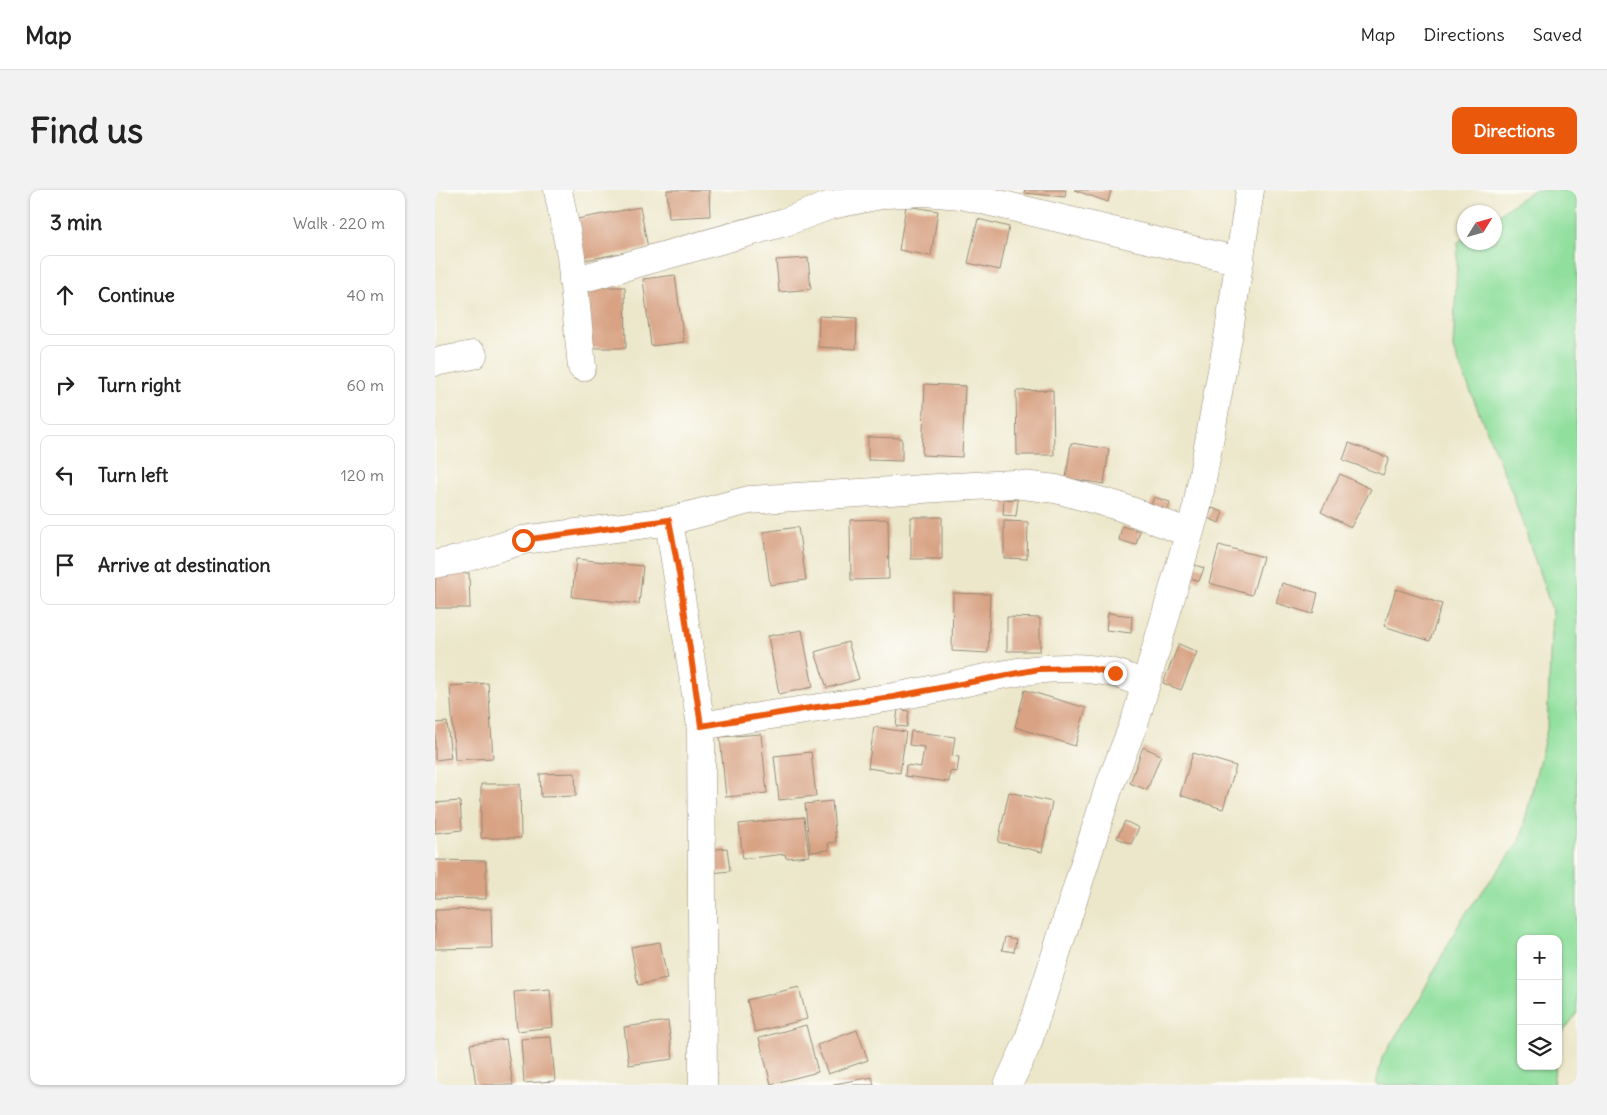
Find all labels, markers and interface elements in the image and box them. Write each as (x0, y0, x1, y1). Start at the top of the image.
text: Map (25, 20, 72, 50)
text: Map (1360, 23, 1395, 46)
text: Directions (1423, 23, 1505, 46)
text: Saved (1533, 23, 1582, 46)
button: Directions (1452, 107, 1577, 154)
text: Find us (30, 108, 143, 152)
north arrow (1457, 205, 1502, 250)
text: 3 min (50, 209, 102, 236)
text: Walk · 220 m (293, 213, 385, 233)
icon: ahead (51, 281, 79, 309)
text: Continue (98, 283, 175, 307)
text: 40 m (346, 285, 384, 305)
icon: right (51, 371, 79, 399)
text: Turn right (98, 373, 181, 397)
text: 60 m (346, 375, 384, 395)
icon: left (51, 461, 79, 489)
text: Turn left (98, 463, 168, 487)
text: 120 m (341, 465, 384, 485)
route start (512, 529, 535, 552)
icon: arrive (51, 551, 79, 579)
text: Arrive at destination (98, 553, 271, 577)
route end (1104, 662, 1127, 685)
map controls (1517, 935, 1562, 1070)
button: + (1517, 935, 1562, 980)
button: − (1517, 980, 1562, 1025)
button: layers (1517, 1025, 1562, 1070)

